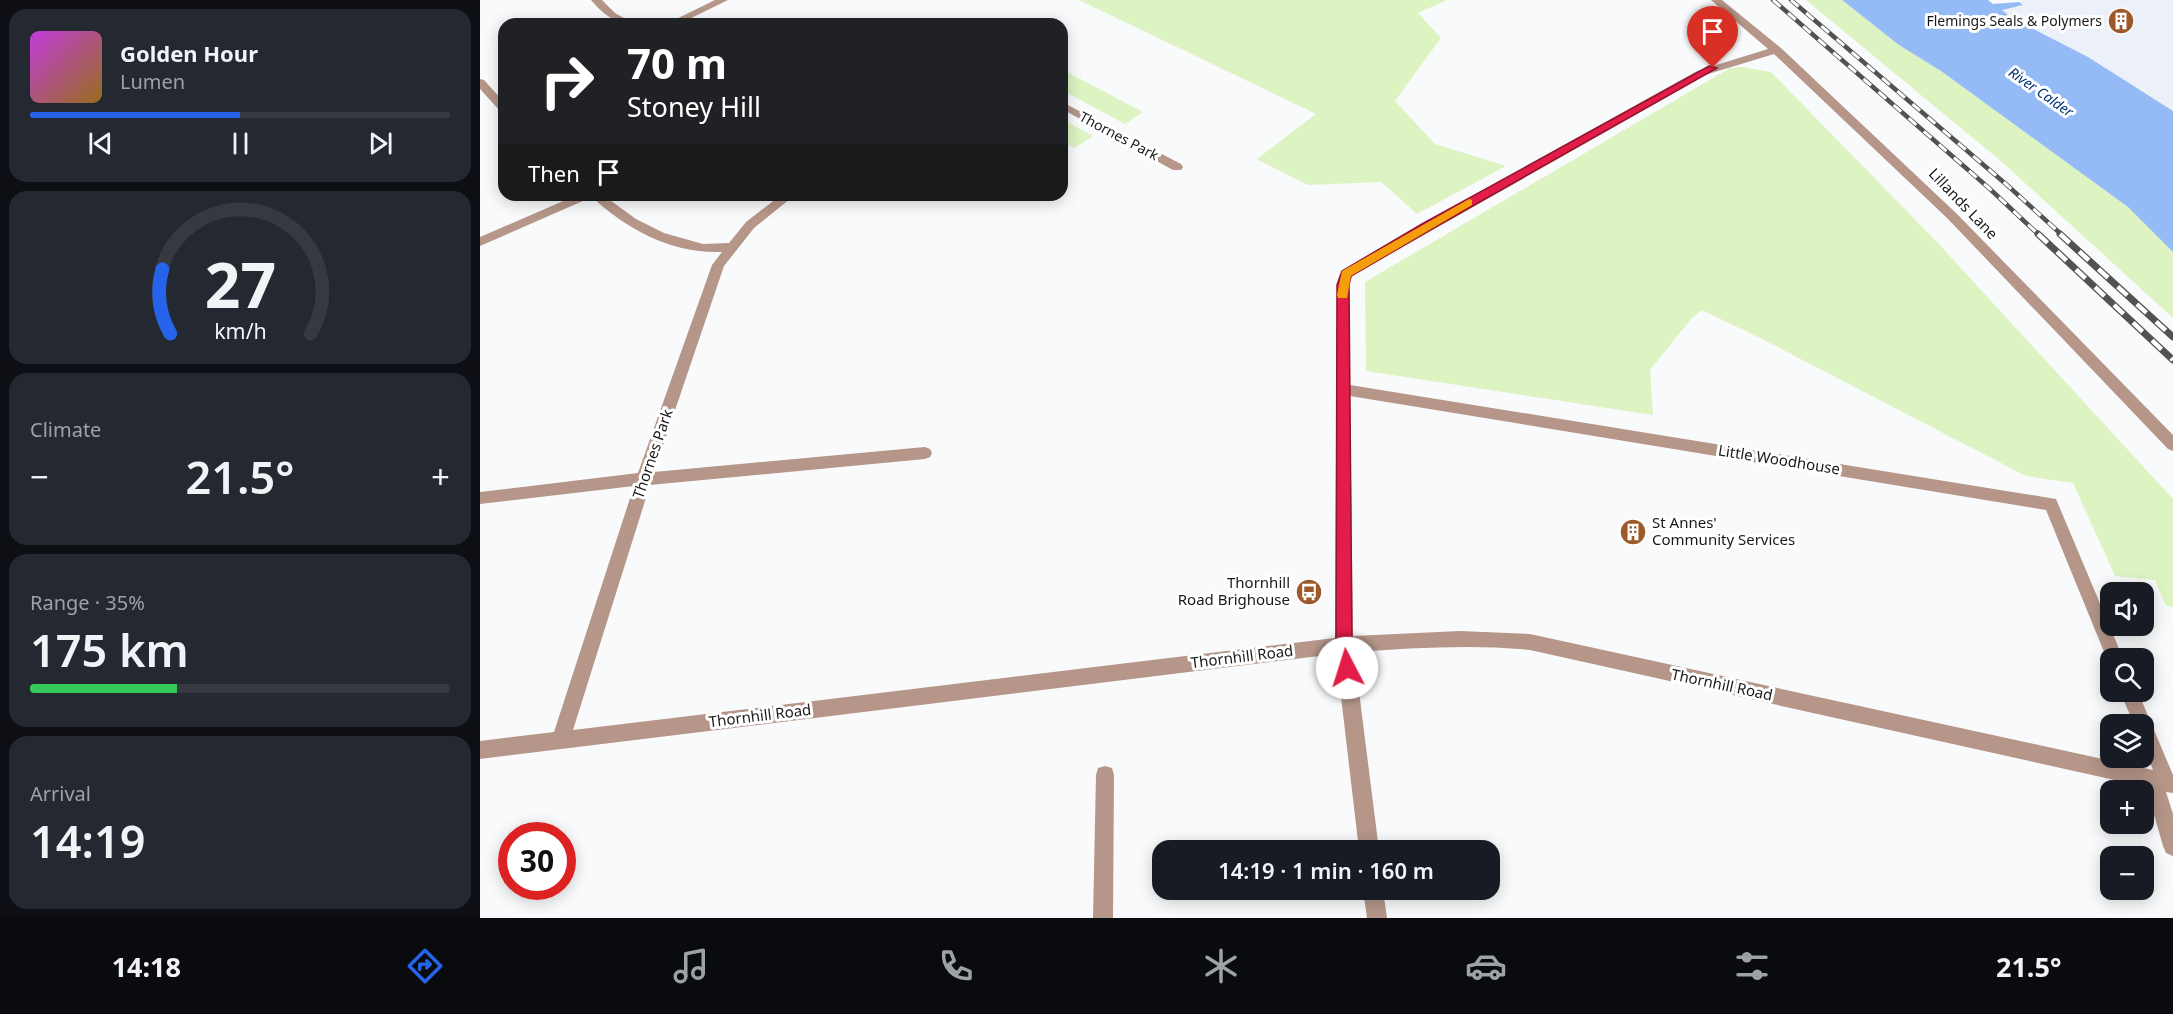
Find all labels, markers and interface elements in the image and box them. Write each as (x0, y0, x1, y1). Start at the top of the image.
pin (1687, 6, 1738, 68)
building icon: Flemings Seals & Polymers (2106, 6, 2136, 36)
place label: Flemings Seals & Polymers (1926, 11, 2102, 30)
icon: arrive (1696, 15, 1729, 48)
text: 70 m (627, 34, 727, 91)
text: Golden Hour (120, 38, 258, 68)
icon: right (528, 42, 606, 120)
water label: River Calder (2005, 62, 2078, 121)
text: Lumen (120, 68, 185, 95)
text: Stoney Hill (627, 88, 761, 125)
street label: Thornes Park (1076, 107, 1163, 165)
icon: previous (84, 127, 117, 160)
icon: pause (224, 127, 257, 160)
icon: next (364, 127, 397, 160)
icon: arrive (592, 156, 625, 189)
text: Then (528, 158, 580, 188)
street label: Lillands Lane (1925, 163, 2003, 243)
text: 27 (204, 241, 276, 326)
text: km/h (214, 317, 266, 346)
street label: Thornes Park (627, 406, 677, 501)
text: Climate (30, 416, 101, 443)
street label: Little Woodhouse (1717, 440, 1842, 479)
text: 21.5° (186, 446, 294, 507)
text: − (30, 454, 49, 499)
text: + (431, 454, 450, 499)
place label: St Annes' Community Services (1652, 512, 1795, 549)
building icon: St Annes' Community Services (1618, 517, 1648, 547)
place label: Thornhill Road Brighouse (1178, 572, 1290, 609)
bus stop icon: Thornhill Road Brighouse (1294, 577, 1324, 607)
map controls (2100, 582, 2154, 900)
button: sound (2100, 582, 2154, 636)
text: Range · 35% (30, 589, 145, 616)
text: 175 km (30, 619, 189, 680)
position arrow (1315, 636, 1379, 700)
street label: Thornhill Road (1190, 640, 1294, 672)
button: search (2100, 648, 2154, 702)
street label: Thornhill Road (1670, 664, 1775, 705)
street label: Thornhill Road (708, 699, 812, 731)
button: layers (2100, 714, 2154, 768)
text: Arrival (30, 780, 91, 807)
button: + (2100, 780, 2154, 834)
text: 14:19 (30, 810, 145, 871)
speed limit sign: 30 (498, 822, 576, 900)
button: − (2100, 846, 2154, 900)
text: 14:19 · 1 min · 160 m (1218, 855, 1434, 885)
icon: directions (404, 945, 446, 987)
icon: music (670, 945, 712, 987)
icon: phone (935, 945, 977, 987)
icon: climate (1200, 945, 1242, 987)
icon: car (1465, 945, 1507, 987)
icon: filters (1731, 945, 1773, 987)
text: 14:18 (112, 948, 181, 985)
text: 21.5° (1996, 948, 2061, 985)

